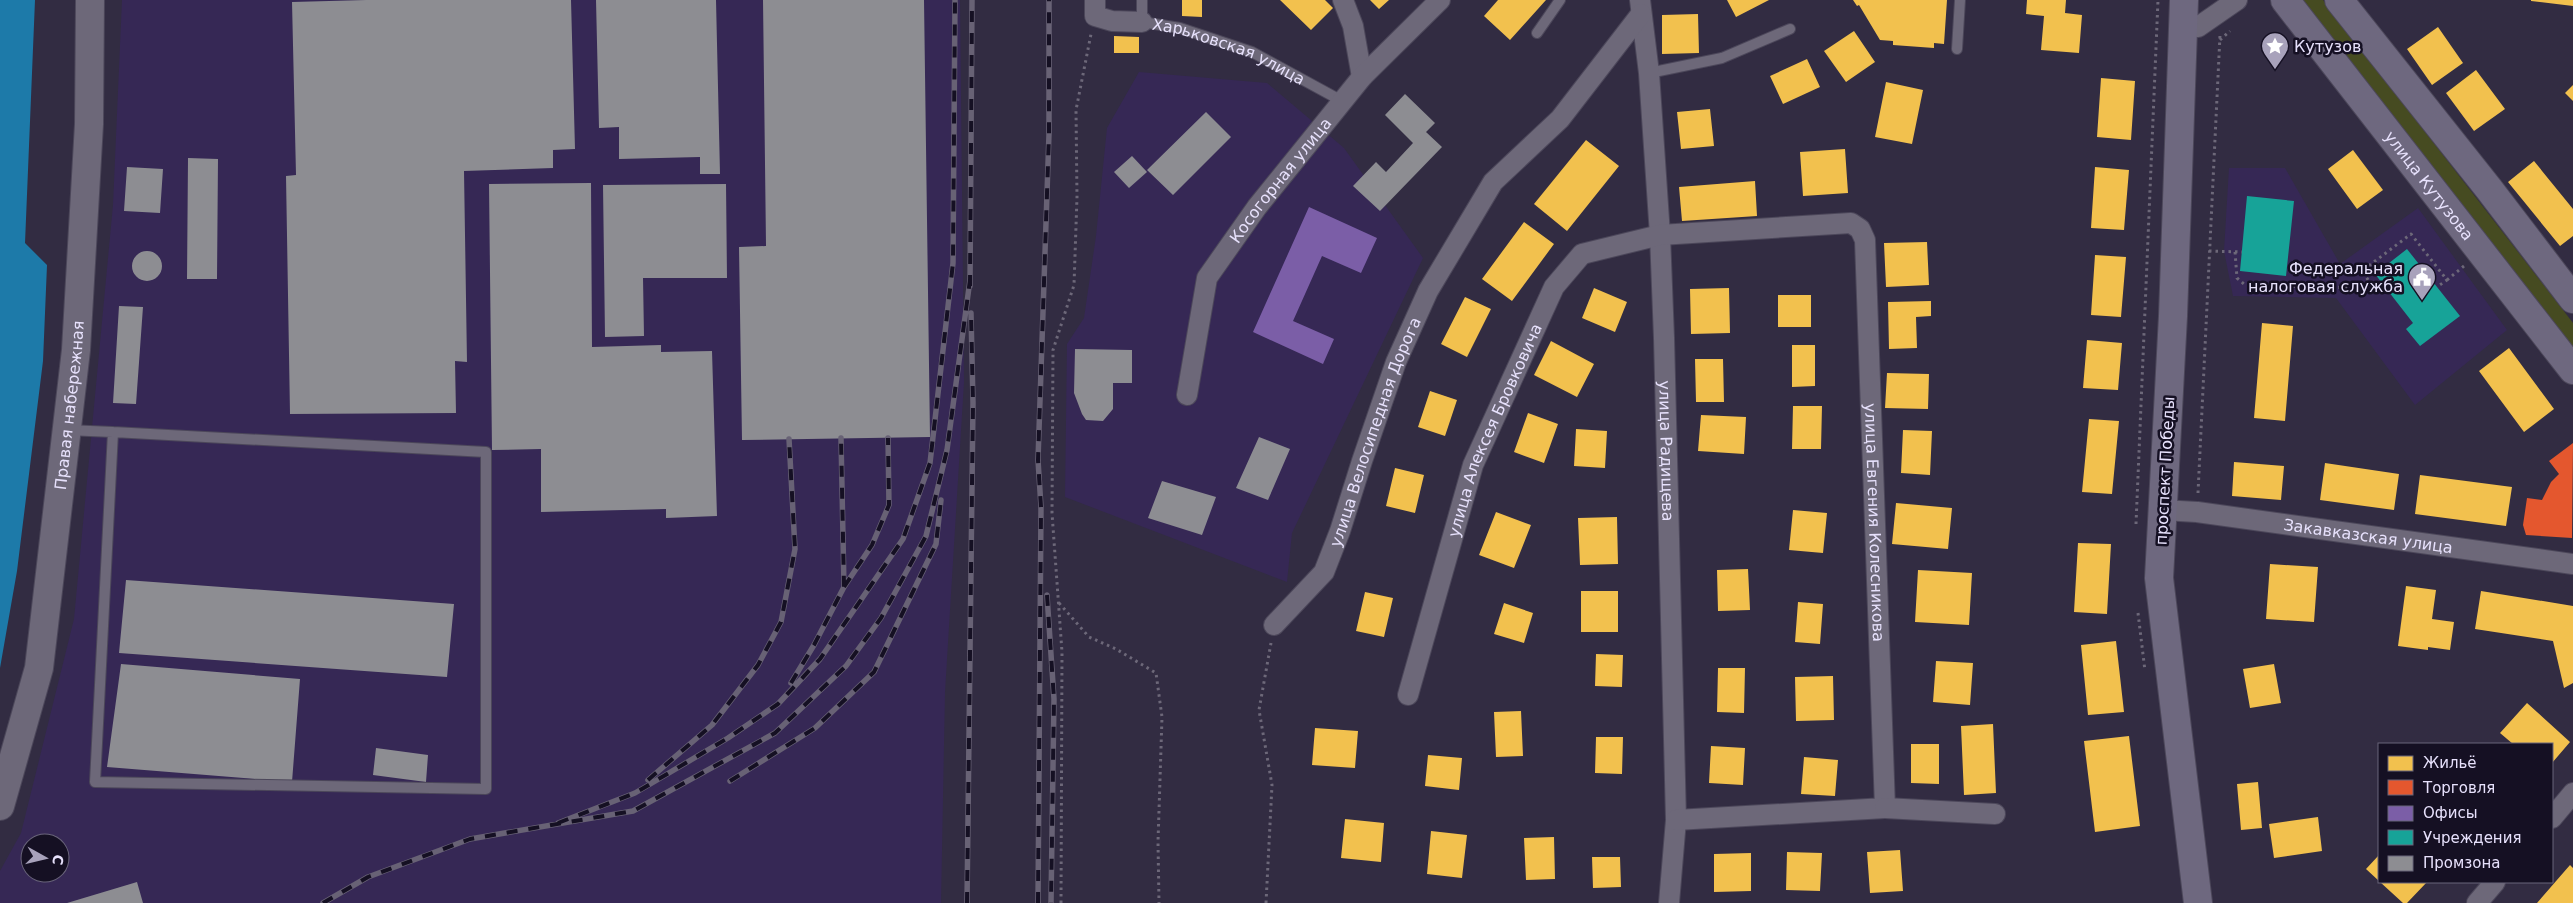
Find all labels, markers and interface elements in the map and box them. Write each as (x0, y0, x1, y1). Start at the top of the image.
street label: Харьковская улица (1151, 14, 1309, 89)
place icon: Кутузов (2260, 31, 2290, 70)
place label: Кутузов (2294, 37, 2361, 56)
street label: Косогорная улица (1225, 114, 1335, 246)
street label: улица Кутузова (2381, 127, 2478, 244)
place label: Федеральная налоговая служба (2248, 259, 2403, 296)
public building icon: Федеральная налоговая служба (2407, 262, 2437, 301)
street label: улица Велосипедная Дорога (1325, 314, 1425, 550)
street label: Правая набережная (50, 320, 87, 491)
street label: улица Алексея Бровковича (1444, 320, 1546, 539)
street label: улица Радищева (1656, 380, 1678, 522)
street label: проспект Победы (2152, 396, 2178, 546)
street label: улица Евгения Колесникова (1861, 403, 1889, 642)
street label: Закавказская улица (2282, 515, 2454, 557)
legend (2378, 743, 2553, 883)
text: Жильё (2423, 754, 2477, 772)
text: Торговля (2422, 779, 2495, 797)
text: Офисы (2423, 804, 2477, 822)
text: Учреждения (2423, 829, 2521, 847)
north arrow (20, 833, 70, 883)
text: С (49, 854, 67, 866)
text: Промзона (2423, 854, 2500, 872)

